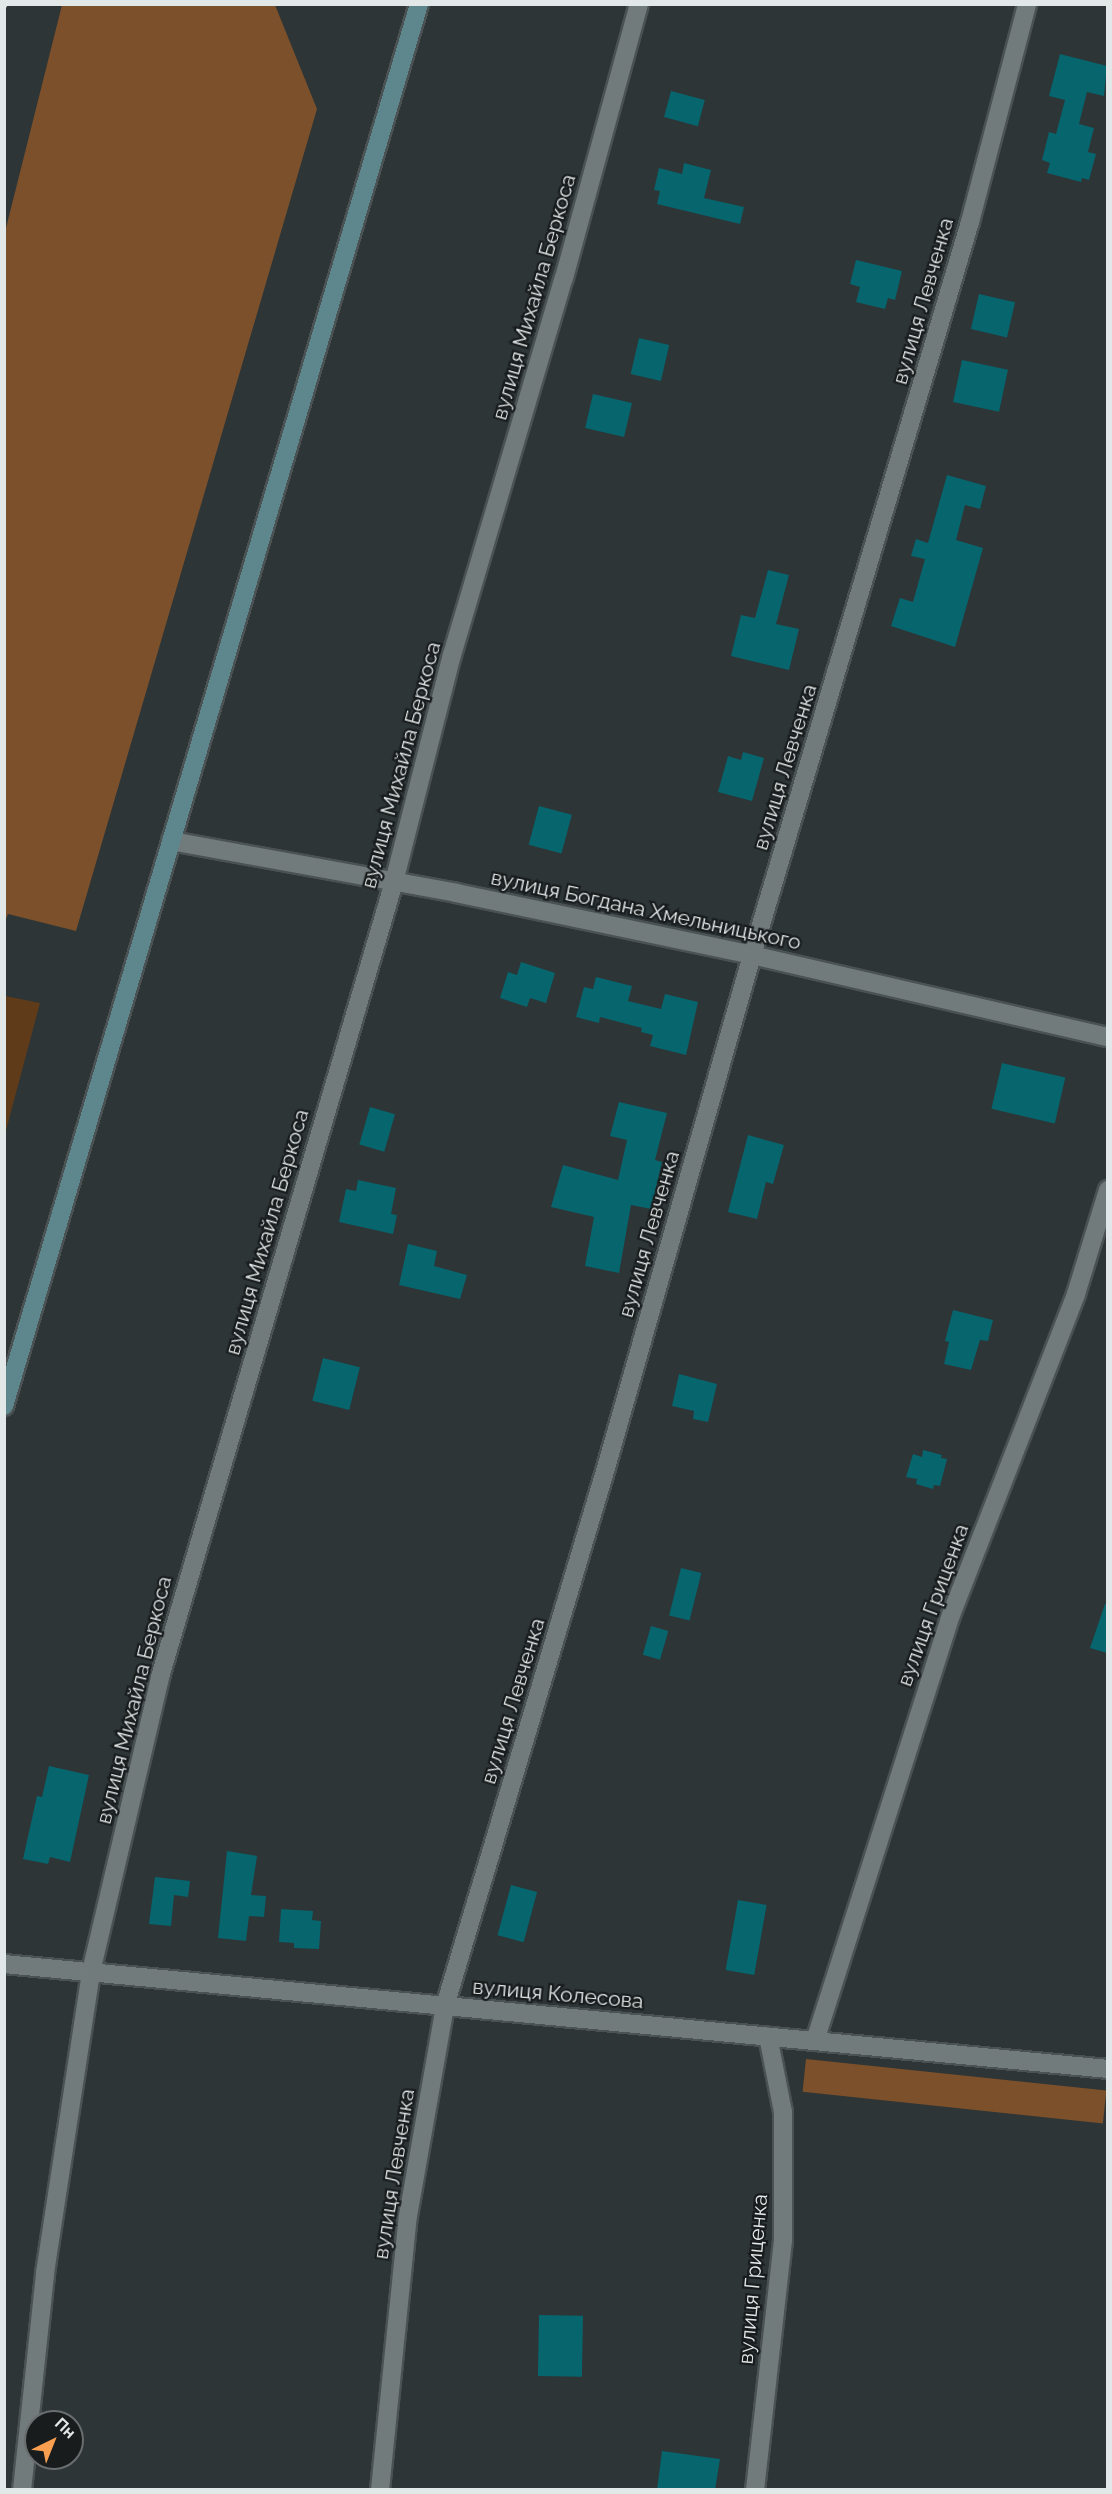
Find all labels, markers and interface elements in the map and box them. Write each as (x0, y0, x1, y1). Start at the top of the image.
street label: вулиця Михайла Беркоса (487, 171, 581, 423)
street label: вулиця Левченка (887, 215, 959, 387)
street label: вулиця Михайла Беркоса (356, 639, 446, 891)
street label: вулиця Левченка (748, 681, 822, 853)
street label: вулиця Богдана Хмельницького (489, 865, 803, 955)
street label: вулиця Михайла Беркоса (220, 1106, 314, 1358)
street label: вулиця Левченка (613, 1148, 685, 1320)
street label: вулиця Гриценка (892, 1520, 974, 1690)
street label: вулиця Михайла Беркоса (91, 1574, 177, 1826)
street label: вулиця Левченка (476, 1615, 550, 1787)
street label: вулиця Колесова (471, 1974, 645, 2014)
street label: вулиця Левченка (368, 2087, 420, 2261)
street label: вулиця Гриценка (733, 2193, 773, 2365)
north arrow (24, 2410, 84, 2470)
text: Пн (51, 2414, 80, 2442)

